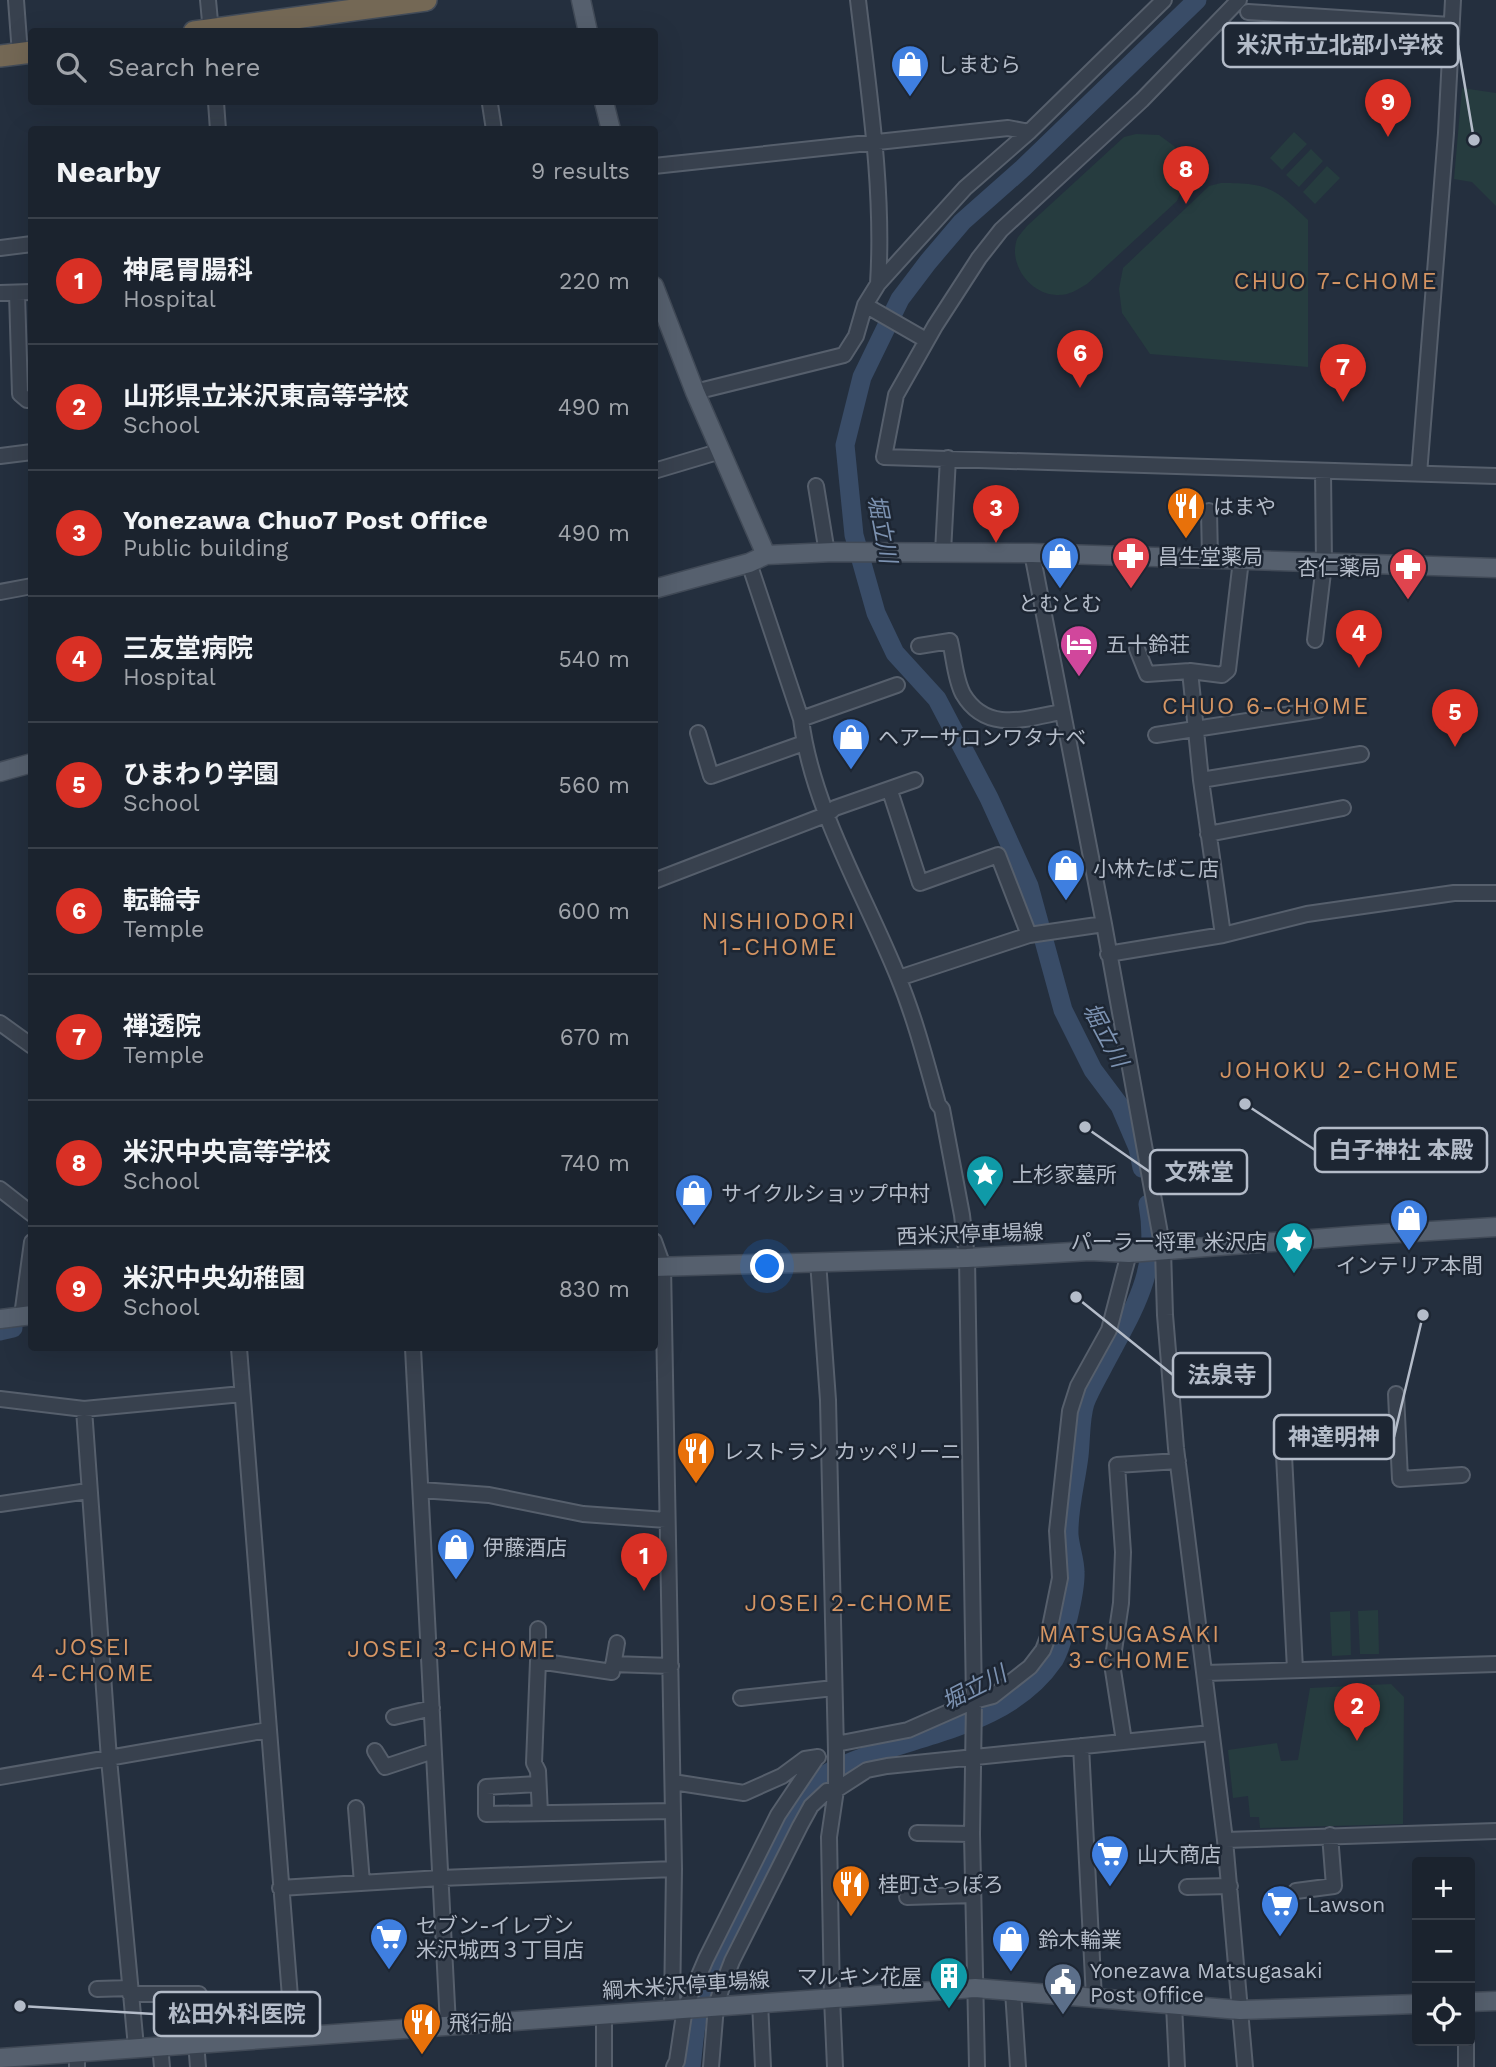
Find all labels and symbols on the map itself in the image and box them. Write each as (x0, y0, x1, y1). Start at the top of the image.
callout: 米沢市立北部小学校 (1223, 23, 1458, 67)
text: 米沢市立北部小学校 (1237, 32, 1444, 59)
shop icon: しまむら (889, 43, 931, 98)
place label: しまむら (937, 52, 1021, 77)
pin: 9 (1365, 79, 1411, 137)
pin: 8 (1163, 146, 1209, 204)
district label: CHUO 7-CHOME (1234, 268, 1438, 295)
pin: 6 (1057, 330, 1103, 388)
pin: 7 (1320, 344, 1366, 402)
pin: 3 (973, 485, 1019, 543)
restaurant icon: はまや (1165, 485, 1207, 540)
water label: 堀立川 (862, 493, 902, 568)
place label: はまや (1213, 494, 1276, 519)
shop icon: とむとむ (1039, 535, 1081, 590)
pharmacy icon: 昌生堂薬局 (1110, 535, 1152, 590)
place label: 昌生堂薬局 (1158, 544, 1263, 569)
pharmacy icon: 杏仁薬局 (1387, 546, 1429, 601)
place label: 杏仁薬局 (1297, 555, 1381, 580)
place label: とむとむ (1018, 591, 1102, 616)
pin: 4 (1336, 610, 1382, 668)
hotel icon: 五十鈴荘 (1058, 623, 1100, 678)
place label: 五十鈴荘 (1106, 632, 1190, 657)
pin: 5 (1432, 689, 1478, 747)
district label: CHUO 6-CHOME (1162, 693, 1370, 720)
shop icon: ヘアーサロンワタナベ (830, 716, 872, 771)
place label: ヘアーサロンワタナベ (878, 725, 1086, 750)
shop icon: 小林たばこ店 (1045, 847, 1087, 902)
place label: 小林たばこ店 (1093, 856, 1219, 881)
district label: NISHIODORI 1-CHOME (701, 908, 857, 961)
water label: 堀立川 (1077, 998, 1135, 1074)
district label: JOHOKU 2-CHOME (1220, 1057, 1460, 1084)
callout: 白子神社 本殿 (1315, 1128, 1487, 1172)
text: 白子神社 本殿 (1329, 1137, 1473, 1164)
callout: 文殊堂 (1150, 1150, 1247, 1194)
place icon: 上杉家墓所 (964, 1153, 1006, 1208)
text: 文殊堂 (1165, 1159, 1234, 1186)
place label: 上杉家墓所 (1012, 1162, 1117, 1187)
shop icon: サイクルショップ中村 (673, 1172, 715, 1227)
place label: サイクルショップ中村 (721, 1181, 930, 1206)
shop icon: インテリア本間 (1388, 1197, 1430, 1252)
street label: 西米沢停車場線 (896, 1219, 1044, 1249)
place icon: パーラー将軍 米沢店 (1273, 1220, 1315, 1275)
place label: パーラー将軍 米沢店 (1071, 1229, 1267, 1254)
your location (750, 1249, 784, 1283)
place label: インテリア本間 (1336, 1253, 1483, 1278)
callout: 法泉寺 (1173, 1353, 1270, 1397)
text: 法泉寺 (1188, 1362, 1257, 1389)
callout: 神達明神 (1274, 1415, 1394, 1459)
text: 神達明神 (1288, 1424, 1380, 1451)
restaurant icon: レストラン カッペリーニ (675, 1430, 717, 1485)
place label: レストラン カッペリーニ (723, 1439, 961, 1464)
shop icon: 伊藤酒店 (435, 1526, 477, 1581)
pin: 1 (621, 1533, 667, 1591)
place label: 伊藤酒店 (483, 1535, 567, 1560)
district label: JOSEI 2-CHOME (744, 1590, 954, 1617)
district label: MATSUGASAKI 3-CHOME (1039, 1621, 1221, 1674)
district label: JOSEI 4-CHOME (31, 1634, 155, 1687)
district label: JOSEI 3-CHOME (347, 1636, 557, 1663)
water label: 堀立川 (937, 1659, 1014, 1716)
pin: 2 (1334, 1683, 1380, 1741)
supermarket icon: 山大商店 (1089, 1833, 1131, 1888)
place label: 山大商店 (1137, 1842, 1221, 1867)
restaurant icon: 桂町さっぽろ (830, 1863, 872, 1918)
place label: 桂町さっぽろ (878, 1872, 1004, 1897)
supermarket icon: Lawson (1259, 1883, 1301, 1938)
place label: Lawson (1307, 1892, 1385, 1917)
place label: セブン-イレブン 米沢城西３丁目店 (416, 1913, 584, 1962)
supermarket icon: セブン-イレブン 米沢城西３丁目店 (368, 1916, 410, 1971)
shop icon: 鈴木輪業 (990, 1918, 1032, 1973)
place label: 鈴木輪業 (1038, 1927, 1122, 1952)
building icon: マルキン花屋 (928, 1955, 970, 2010)
place label: Yonezawa Matsugasaki Post Office (1090, 1958, 1323, 2007)
public building icon: Yonezawa Matsugasaki Post Office (1042, 1961, 1084, 2016)
place label: マルキン花屋 (797, 1964, 922, 1989)
street label: 綱木米沢停車場線 (601, 1967, 771, 2003)
callout: 松田外科医院 (154, 1992, 320, 2036)
text: 松田外科医院 (168, 2001, 306, 2028)
restaurant icon: 飛行船 (401, 2001, 443, 2056)
place label: 飛行船 (449, 2010, 512, 2035)

